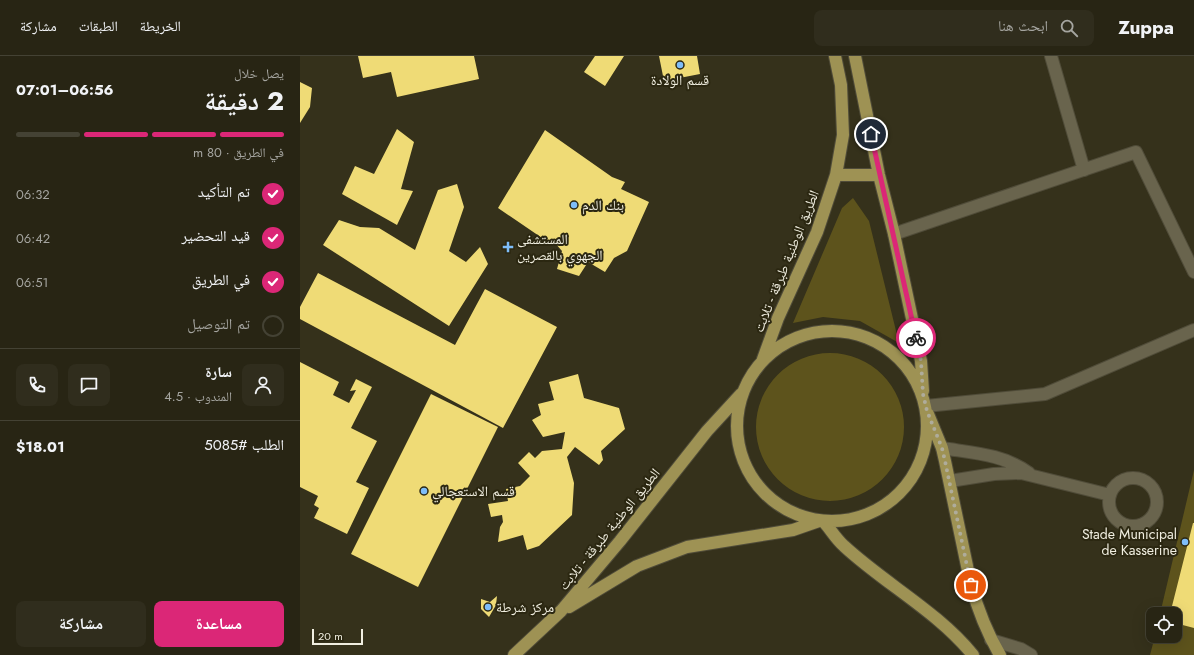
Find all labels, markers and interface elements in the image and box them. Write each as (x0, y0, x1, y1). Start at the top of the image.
search box (814, 10, 1094, 46)
text: Zuppa (1118, 14, 1174, 41)
text: ابحث هنا (998, 15, 1048, 37)
text: مشاركة (20, 16, 57, 36)
text: الطبقات (79, 16, 118, 36)
text: الخريطة (140, 16, 181, 36)
icon: search (1058, 17, 1080, 39)
marker: قسم الولادة (675, 60, 685, 70)
text: يصل خلال (234, 64, 284, 83)
place label: قسم الولادة (651, 70, 709, 90)
text: 06:56–07:01 (16, 79, 114, 101)
text: 2 دقيقة (205, 82, 284, 120)
pin (854, 117, 888, 151)
icon: home (860, 123, 882, 145)
text: في الطريق · 80 m (193, 143, 284, 162)
text: تم التأكيد (198, 181, 250, 203)
icon: check (262, 183, 284, 205)
text: 06:32 (16, 185, 50, 204)
street label: الطريق الوطنية طبرقة - تلابت (748, 187, 824, 335)
place label: بنك الدم (582, 195, 624, 215)
marker: بنك الدم (569, 200, 579, 210)
text: قيد التحضير (181, 225, 250, 247)
icon: check (262, 227, 284, 249)
text: 06:42 (16, 229, 50, 248)
place label: المستشفى الجهوي بالقصرين (517, 229, 603, 267)
marker: المستشفى الجهوي بالقصرين (502, 241, 514, 253)
text: في الطريق (192, 269, 250, 291)
icon: check (262, 271, 284, 293)
text: 06:51 (16, 273, 48, 292)
text: تم التوصيل (187, 313, 250, 335)
courier (896, 318, 936, 358)
icon: bike (905, 327, 927, 349)
text: سارة (205, 361, 232, 383)
button: phone (16, 364, 58, 406)
button: chat (68, 364, 110, 406)
button: person (242, 364, 284, 406)
text: المندوب · 4.5 (164, 387, 232, 406)
text: الطلب #5085 (204, 434, 284, 456)
text: $18.01 (16, 436, 65, 458)
street label: الطريق الوطنية طبرقة - تلابت (554, 464, 664, 594)
place label: قسم الاستعجالي (432, 481, 515, 503)
marker: قسم الاستعجالي (419, 486, 429, 496)
place label: Stade Municipal de Kasserine (1082, 524, 1177, 560)
marker: Stade Municipal de Kasserine (1180, 537, 1190, 547)
pin (954, 568, 988, 602)
icon: bag (960, 574, 982, 596)
place label: مركز شرطة (496, 597, 554, 617)
button: مشاركة (16, 601, 146, 647)
button: مساعدة (154, 601, 284, 647)
marker: مركز شرطة (483, 602, 493, 612)
map controls (1146, 607, 1182, 643)
button: locate (1146, 607, 1182, 643)
scale bar (312, 627, 363, 646)
text: 20 m (318, 628, 343, 644)

